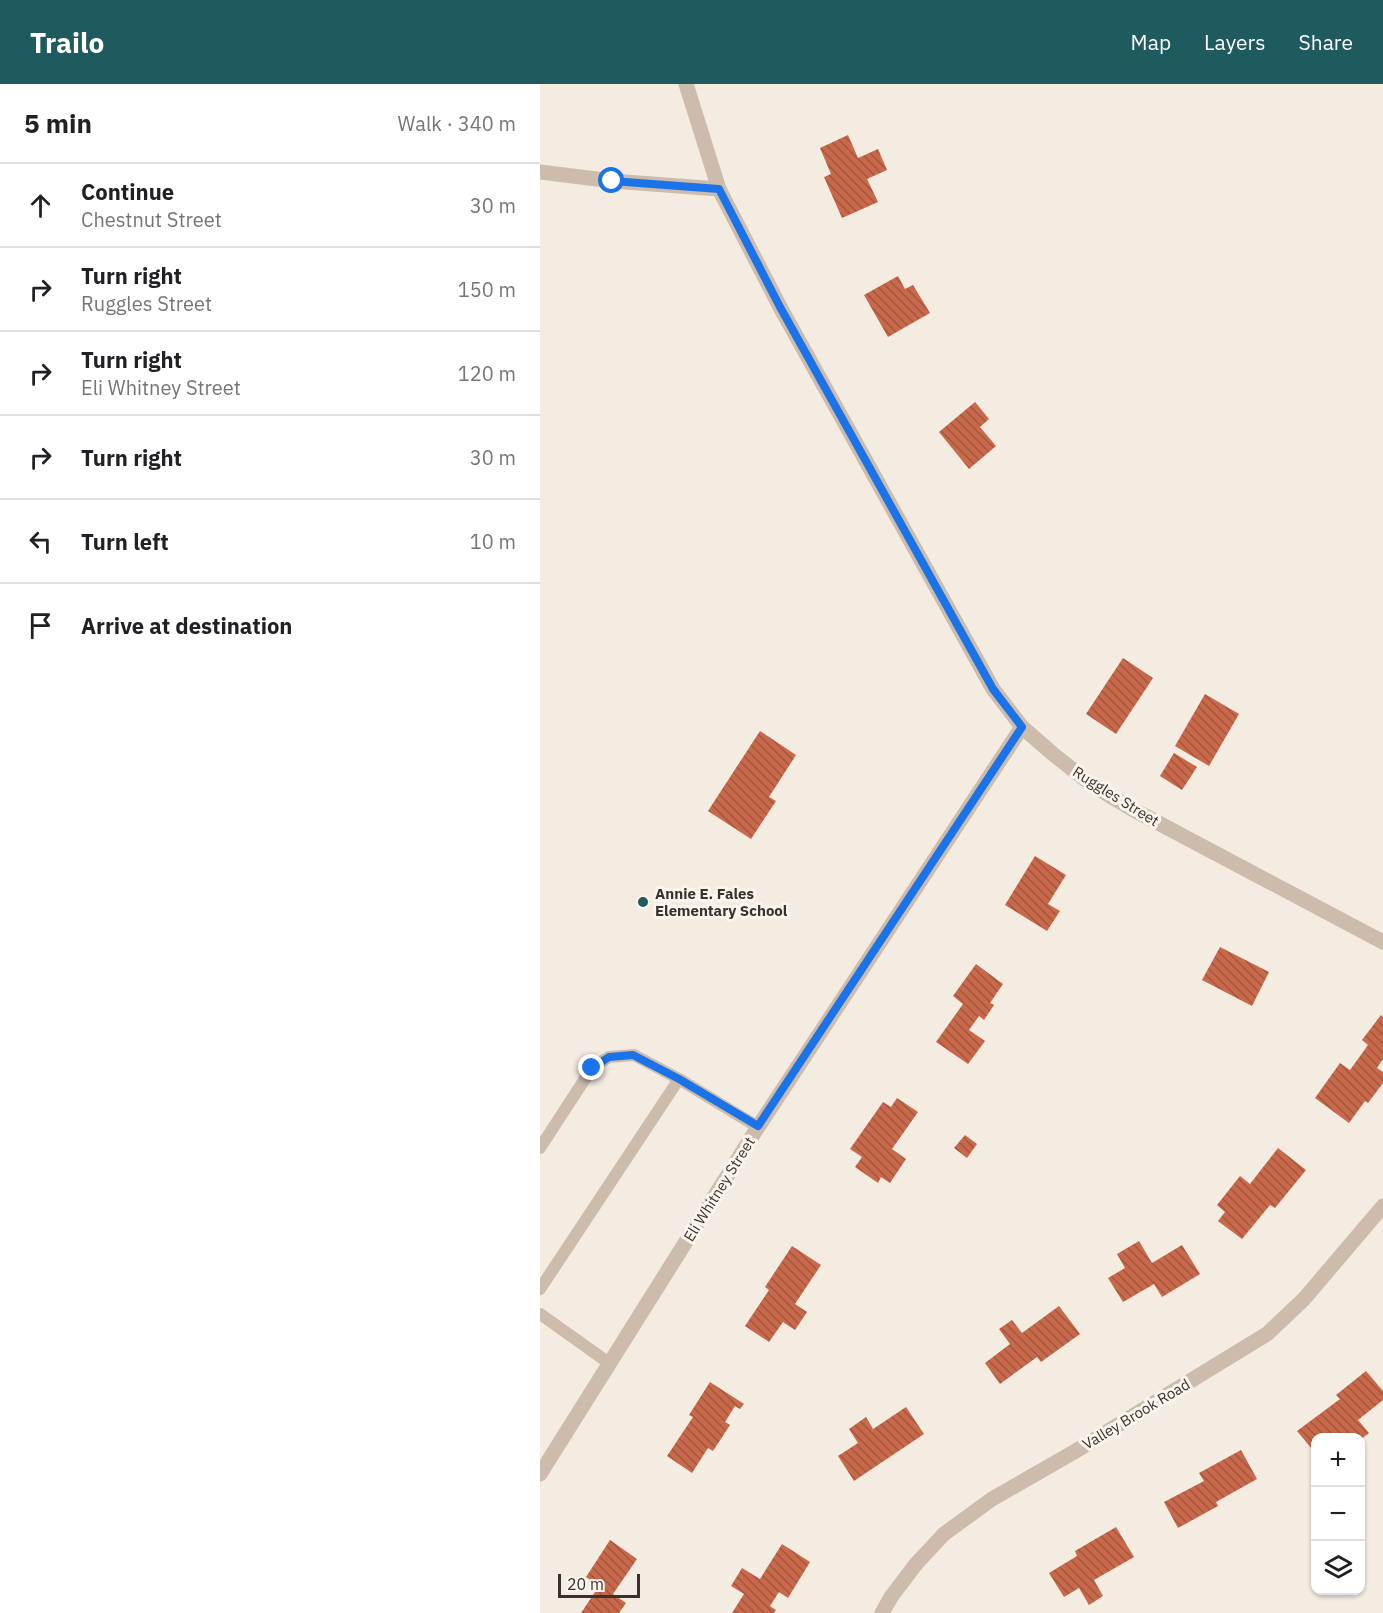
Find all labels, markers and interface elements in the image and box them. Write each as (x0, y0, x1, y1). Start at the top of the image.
text: Trailo (30, 24, 104, 61)
text: Map (1131, 28, 1171, 56)
text: Layers (1204, 28, 1266, 56)
text: Share (1299, 28, 1353, 56)
text: 5 min (24, 106, 92, 140)
text: Walk · 340 m (398, 110, 516, 137)
route start (598, 167, 624, 193)
text: Continue (81, 177, 174, 206)
icon: ahead (24, 189, 57, 222)
text: 30 m (470, 192, 516, 219)
text: Chestnut Street (81, 206, 222, 233)
text: Turn right (81, 261, 182, 290)
icon: right (24, 273, 57, 306)
text: 150 m (458, 276, 516, 303)
text: Ruggles Street (81, 290, 212, 317)
text: Turn right (81, 345, 182, 374)
icon: right (24, 357, 57, 390)
text: 120 m (458, 360, 516, 387)
text: Eli Whitney Street (81, 374, 241, 401)
icon: right (24, 441, 57, 474)
text: Turn right (81, 443, 182, 472)
text: 30 m (470, 444, 516, 471)
icon: left (24, 525, 57, 558)
text: Turn left (81, 527, 169, 556)
text: 10 m (470, 528, 516, 555)
icon: arrive (24, 609, 57, 642)
text: Arrive at destination (81, 611, 292, 640)
street label: Ruggles Street (1069, 762, 1163, 830)
place label: Annie E. Fales Elementary School (655, 884, 788, 920)
marker: Annie E. Fales Elementary School (636, 895, 650, 909)
route end (578, 1054, 604, 1080)
street label: Eli Whitney Street (679, 1133, 759, 1245)
street label: Valley Brook Road (1079, 1374, 1193, 1454)
map controls (1311, 1433, 1365, 1595)
button: + (1311, 1433, 1365, 1487)
button: − (1311, 1487, 1365, 1541)
button: layers (1311, 1541, 1365, 1595)
scale bar (558, 1571, 640, 1598)
text: 20 m (567, 1574, 604, 1594)

